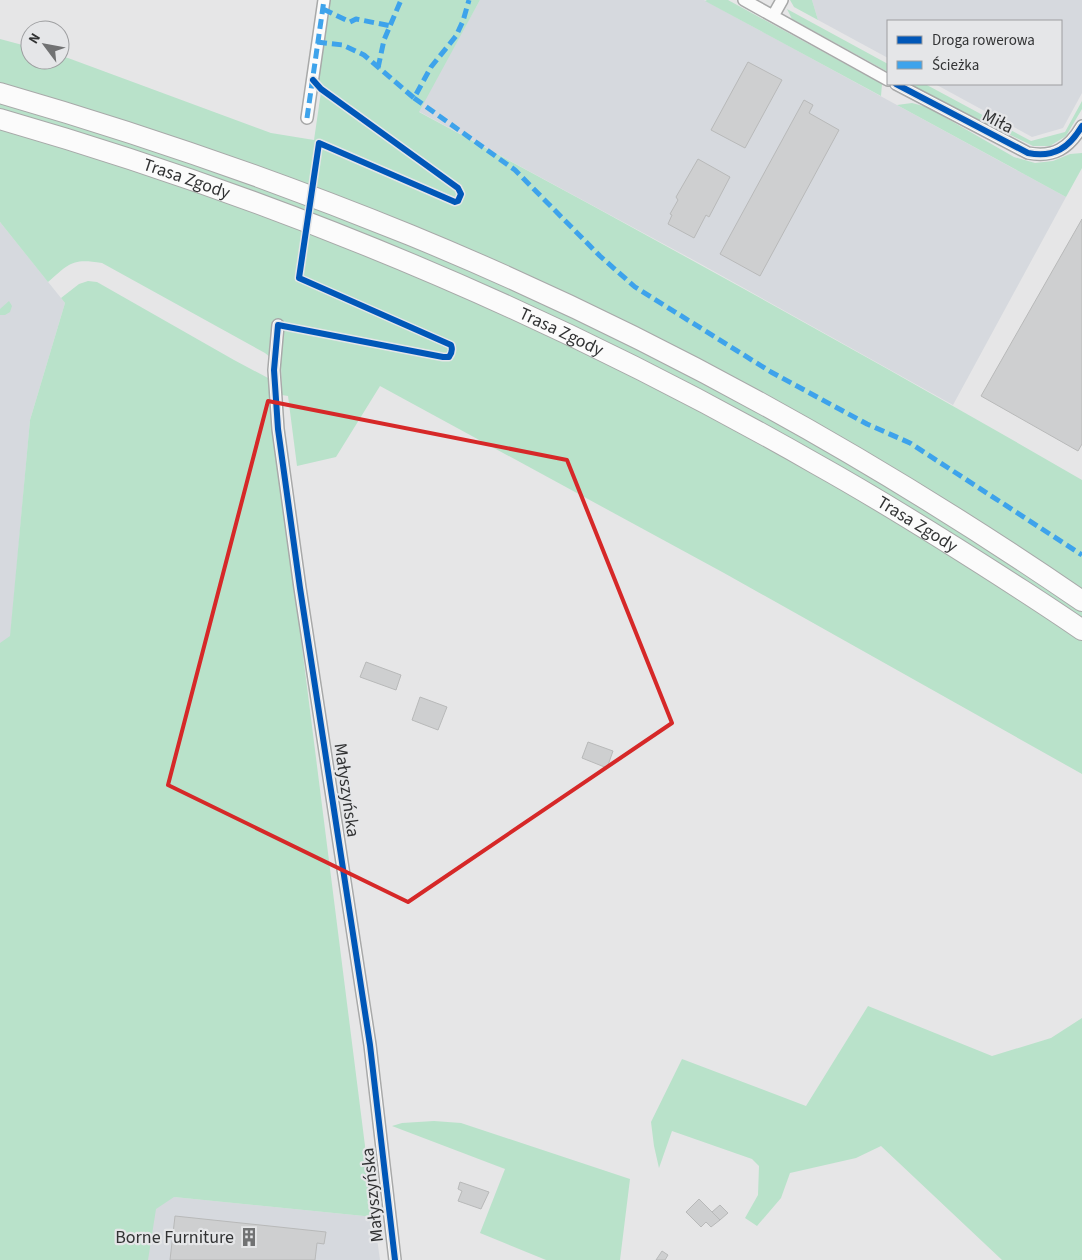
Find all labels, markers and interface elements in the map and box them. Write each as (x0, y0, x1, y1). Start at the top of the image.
north arrow (20, 20, 70, 70)
legend (887, 20, 1062, 85)
text: N (24, 29, 46, 48)
text: Droga rowerowa (932, 30, 1035, 51)
text: Ścieżka (932, 55, 979, 76)
street label: Miła (978, 103, 1018, 140)
street label: Trasa Zgody (140, 152, 234, 206)
street label: Trasa Zgody (515, 301, 608, 363)
street label: Trasa Zgody (872, 490, 963, 559)
street label: Małyszyńska (328, 741, 365, 839)
street label: Małyszyńska (355, 1147, 390, 1243)
place label: Borne Furniture (115, 1225, 234, 1250)
building icon: Borne Furniture (238, 1226, 260, 1248)

